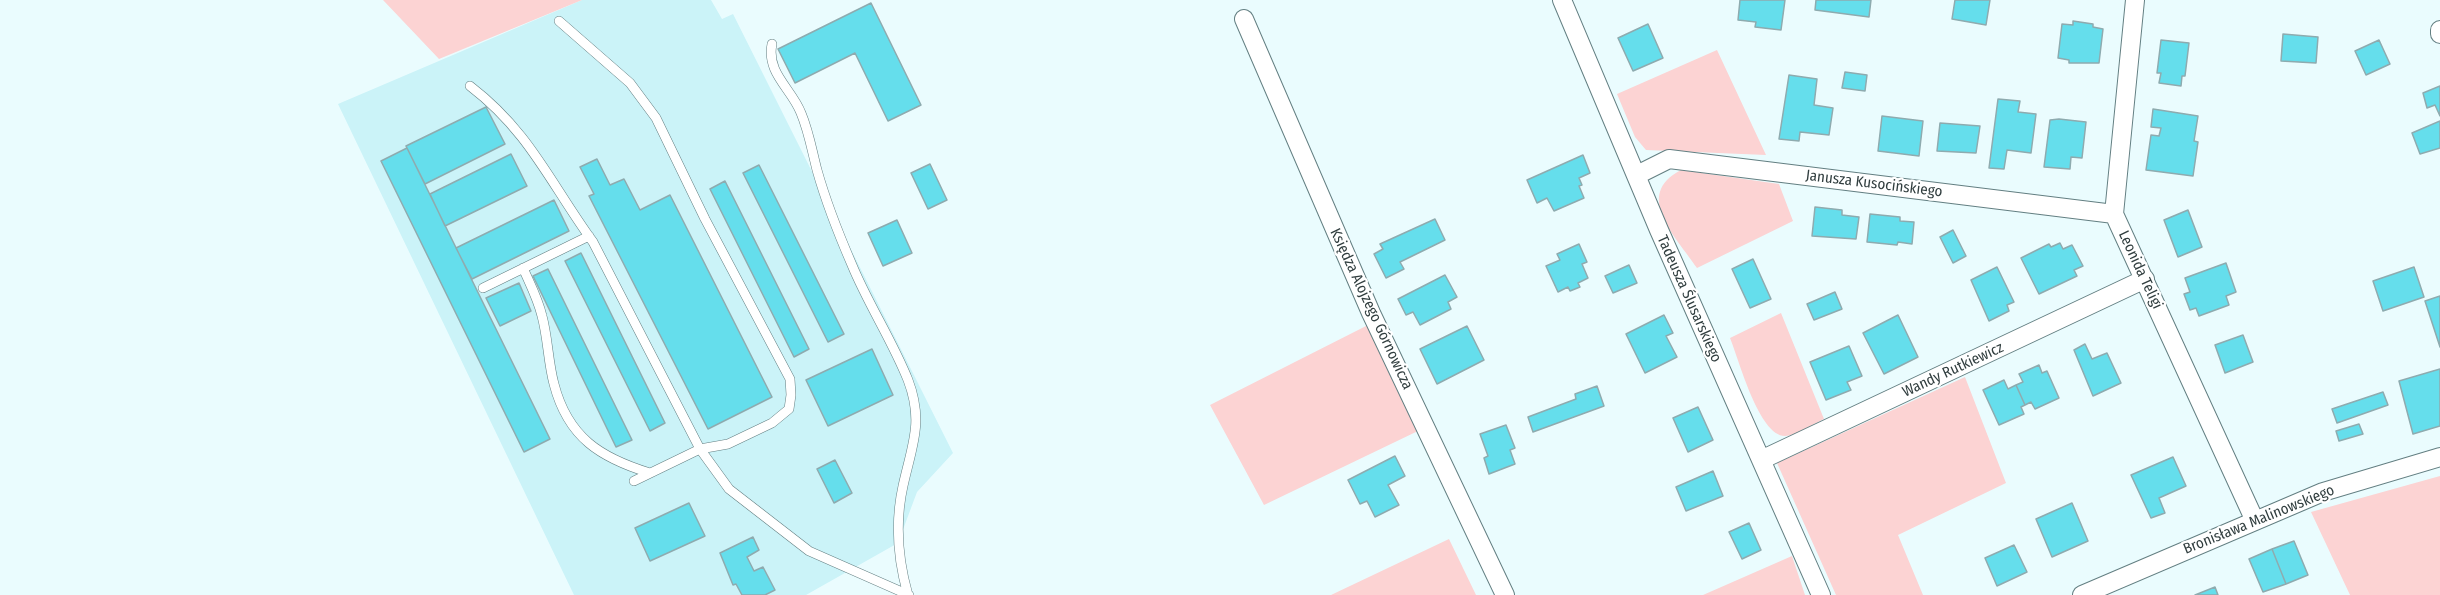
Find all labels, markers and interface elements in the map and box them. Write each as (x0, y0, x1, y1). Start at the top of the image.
street label: Janusza Kusocińskiego (1805, 167, 1943, 201)
street label: Księdza Alojzego Górnowicza (1326, 226, 1416, 392)
street label: Leonida Teligi (2114, 228, 2166, 312)
street label: Tadeusza Ślusarskiego (1653, 233, 1725, 365)
street label: Wandy Rutkiewicz (1900, 339, 2006, 401)
street label: Bronisława Malinowskiego (2181, 481, 2337, 559)

